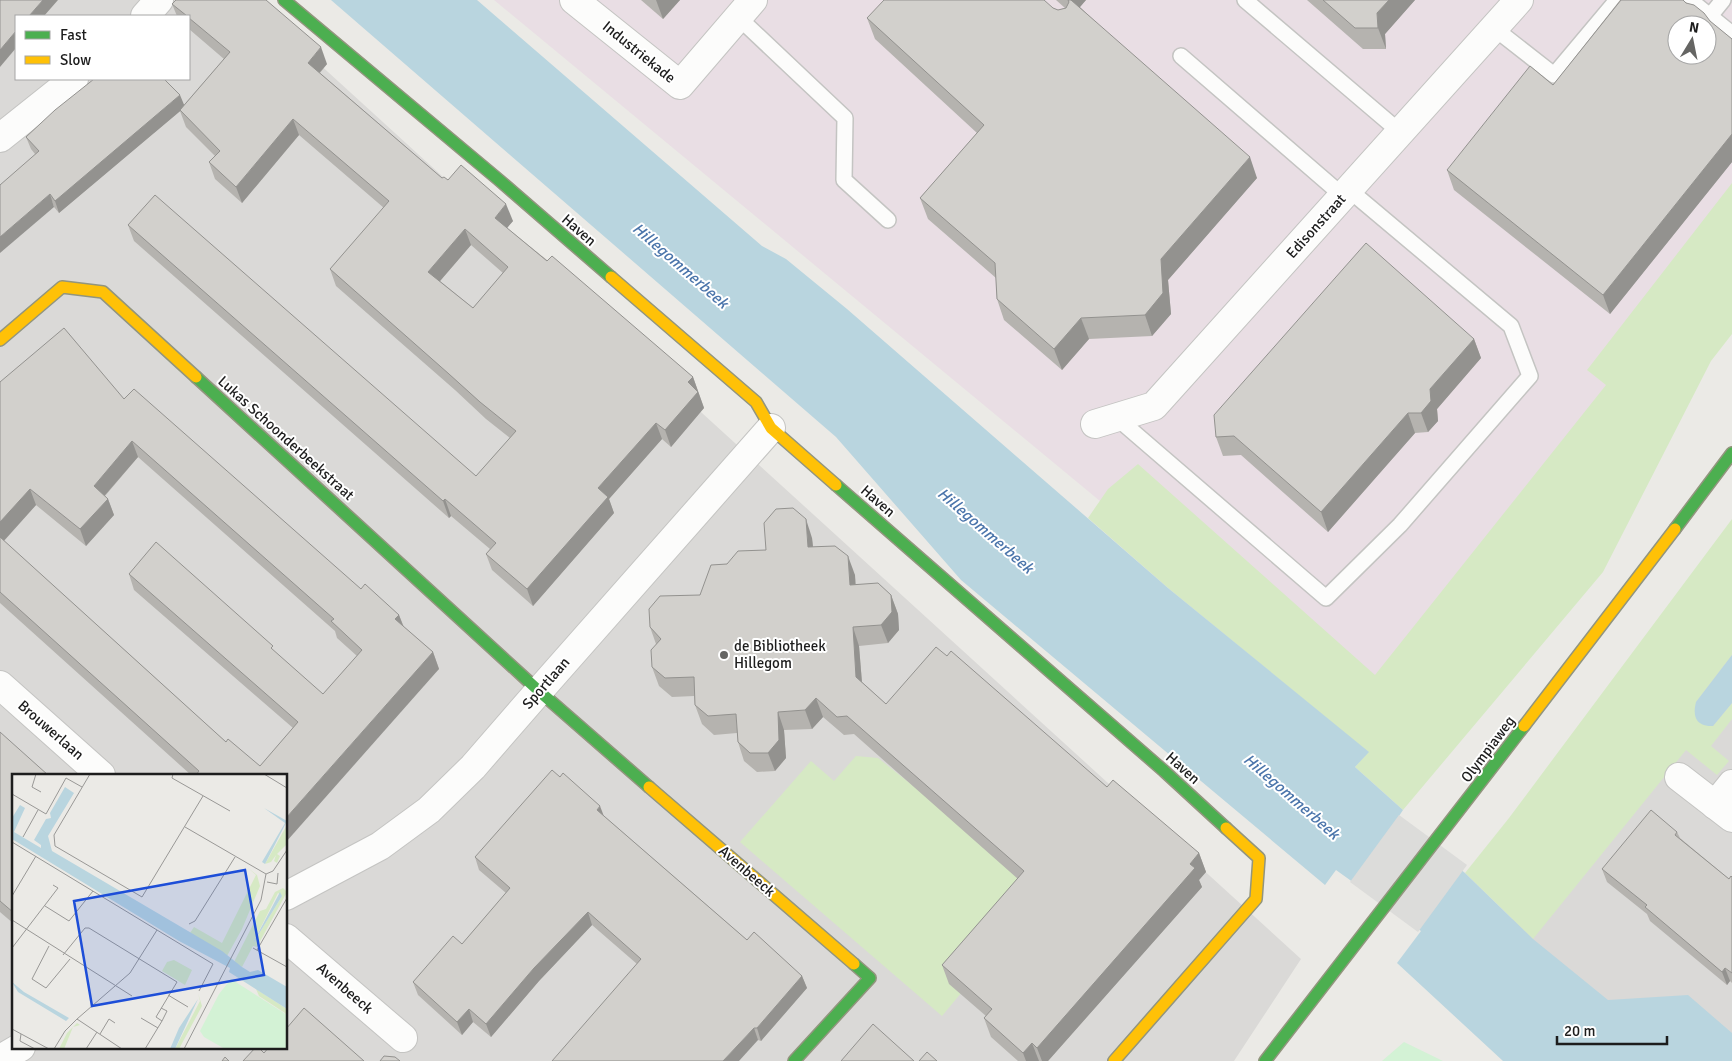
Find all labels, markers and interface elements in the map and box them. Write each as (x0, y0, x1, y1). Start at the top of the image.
legend (15, 15, 190, 80)
north arrow (1667, 15, 1717, 65)
street label: Industriekade (599, 17, 679, 87)
text: N (1688, 18, 1700, 37)
text: Fast (60, 26, 87, 44)
text: Slow (60, 51, 91, 69)
street label: Edisonstraat (1282, 190, 1350, 262)
street label: Haven (558, 210, 600, 250)
water label: Hillegommerbeek (628, 219, 734, 314)
street label: Lukas Schoonderbeekstraat (214, 372, 358, 504)
street label: Haven (857, 481, 899, 521)
water label: Hillegommerbeek (933, 484, 1039, 579)
place label: de Bibliotheek Hillegom (734, 637, 826, 672)
marker: de Bibliotheek Hillegom (718, 649, 730, 661)
street label: Sportlaan (519, 653, 573, 713)
street label: Brouwerlaan (14, 696, 88, 764)
street label: Olympiaweg (1457, 712, 1519, 786)
street label: Haven (1162, 748, 1204, 788)
water label: Hillegommerbeek (1239, 750, 1345, 845)
inset map (12, 774, 288, 1048)
street label: Avenbeeck (715, 842, 779, 901)
street label: Avenbeeck (313, 959, 377, 1018)
scale bar (1557, 1014, 1667, 1046)
text: 20 m (1564, 1022, 1595, 1040)

